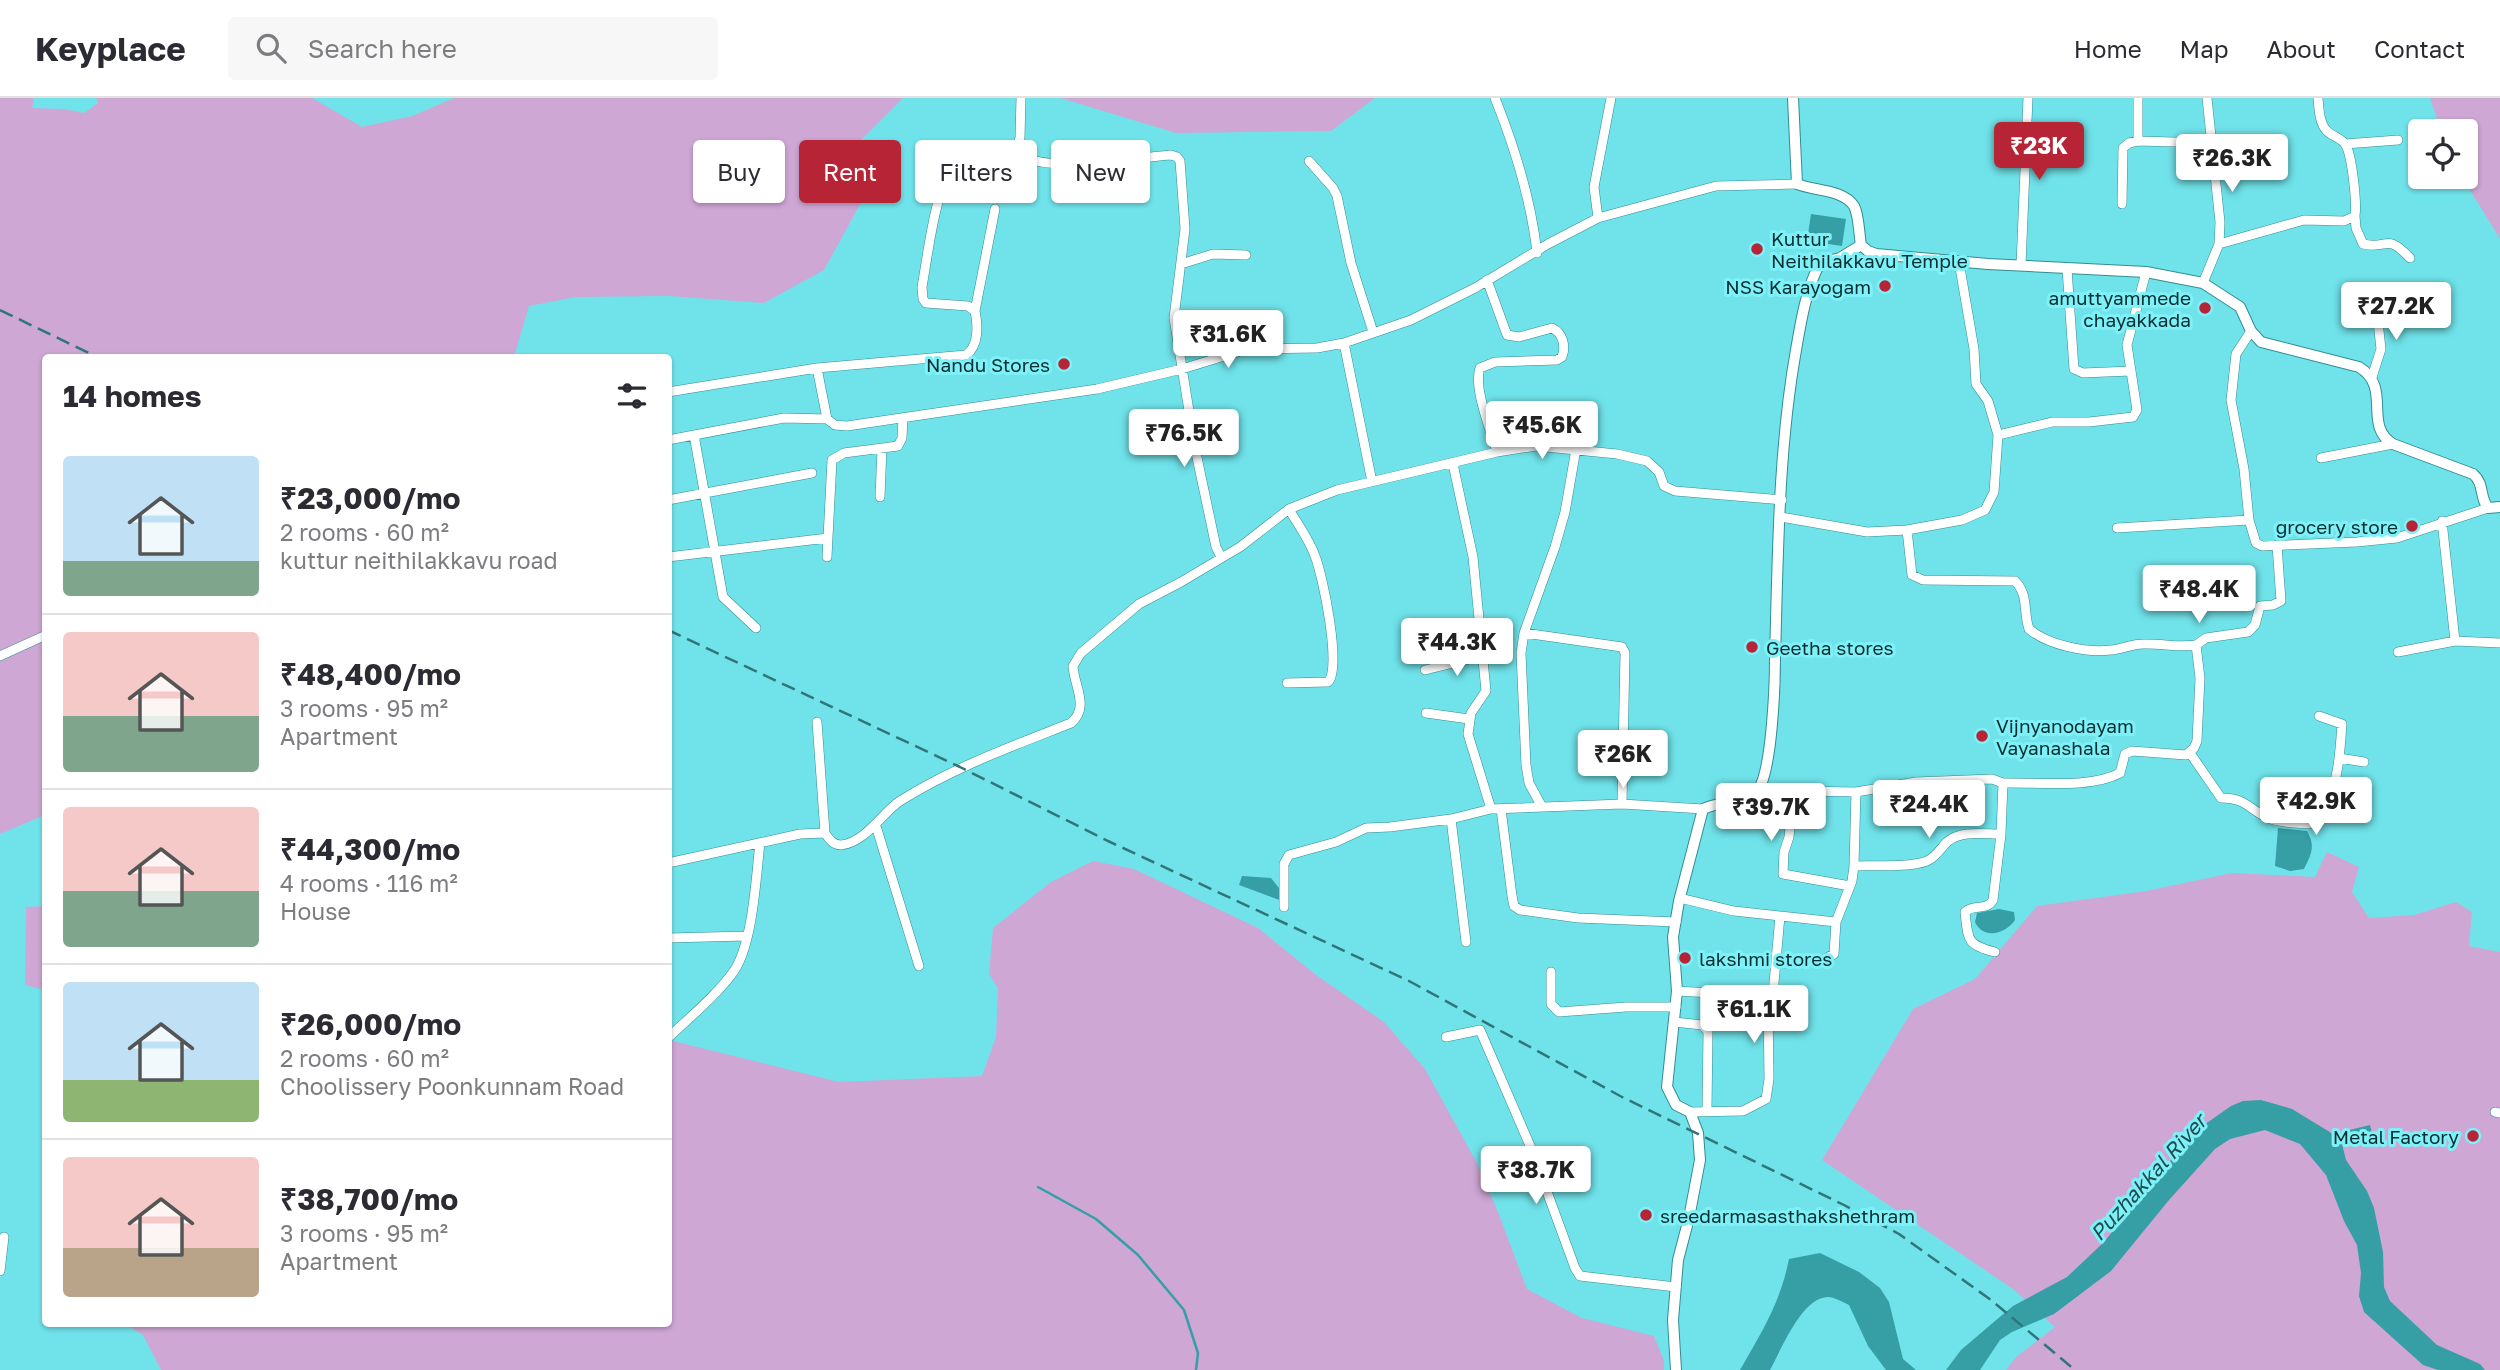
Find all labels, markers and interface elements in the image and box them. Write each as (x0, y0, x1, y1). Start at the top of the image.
search box (228, 17, 718, 80)
text: Keyplace (35, 29, 186, 68)
icon: search (252, 29, 290, 67)
text: Search here (308, 33, 457, 64)
text: Home (2074, 34, 2142, 63)
text: Map (2180, 34, 2229, 63)
text: About (2267, 34, 2336, 63)
text: Contact (2374, 34, 2465, 63)
map controls (2408, 119, 2478, 189)
button: locate (2408, 119, 2478, 189)
pin: ₹23K (1998, 122, 2080, 182)
text: ₹23K (2010, 131, 2068, 159)
pin: ₹26.3K (2175, 134, 2289, 194)
chip: Buy (693, 140, 785, 203)
chip: Rent (799, 140, 901, 203)
chip: Filters (915, 140, 1037, 203)
chip: New (1051, 140, 1150, 203)
text: ₹26.3K (2192, 143, 2272, 171)
place label: Kuttur Neithilakkavu Temple (1771, 227, 1968, 272)
marker: Kuttur Neithilakkavu Temple (1749, 241, 1765, 257)
place label: NSS Karayogam (1725, 275, 1871, 298)
marker: NSS Karayogam (1877, 278, 1893, 294)
pin: ₹27.2K (2339, 282, 2453, 342)
place label: amuttyammede chayakkada (2048, 286, 2191, 331)
text: ₹27.2K (2357, 291, 2435, 319)
marker: amuttyammede chayakkada (2197, 300, 2213, 316)
pin: ₹31.6K (1171, 310, 1285, 370)
text: ₹31.6K (1189, 319, 1267, 347)
place label: Nandu Stores (926, 353, 1050, 376)
marker: Nandu Stores (1056, 356, 1072, 372)
icon: filters (613, 377, 651, 415)
text: 14 homes (63, 378, 202, 414)
pin: ₹45.6K (1485, 402, 1599, 461)
pin: ₹76.5K (1127, 410, 1241, 469)
text: ₹45.6K (1502, 410, 1582, 438)
text: ₹76.5K (1145, 418, 1223, 446)
text: ₹23,000/mo (280, 480, 461, 516)
icon: home (119, 484, 203, 568)
place label: grocery store (2276, 515, 2398, 538)
text: 2 rooms · 60 m² (280, 518, 449, 546)
marker: grocery store (2404, 518, 2420, 534)
text: kuttur neithilakkavu road (280, 546, 558, 574)
pin: ₹48.4K (2142, 566, 2256, 625)
text: ₹48.4K (2159, 574, 2239, 602)
pin: ₹44.3K (1400, 618, 1514, 678)
text: ₹44.3K (1417, 627, 1497, 655)
place label: Geetha stores (1766, 636, 1894, 659)
marker: Geetha stores (1744, 639, 1760, 655)
text: ₹48,400/mo (280, 656, 461, 692)
icon: home (119, 660, 203, 744)
text: 3 rooms · 95 m² (280, 694, 448, 722)
place label: Vijnyanodayam Vayanashala (1996, 714, 2134, 759)
text: Apartment (280, 722, 398, 750)
marker: Vijnyanodayam Vayanashala (1974, 728, 1990, 744)
pin: ₹26K (1582, 730, 1664, 790)
text: ₹26K (1594, 739, 1652, 767)
pin: ₹42.9K (2259, 778, 2373, 837)
pin: ₹24.4K (1872, 780, 1986, 840)
pin: ₹39.7K (1714, 784, 1828, 843)
text: ₹42.9K (2276, 786, 2356, 814)
text: ₹24.4K (1889, 789, 1969, 817)
text: ₹39.7K (1732, 792, 1810, 820)
text: ₹44,300/mo (280, 831, 460, 867)
icon: home (119, 835, 203, 919)
text: 4 rooms · 116 m² (280, 869, 458, 897)
text: House (280, 897, 351, 925)
place label: lakshmi stores (1699, 947, 1832, 970)
marker: lakshmi stores (1677, 950, 1693, 966)
pin: ₹61.1K (1697, 986, 1811, 1045)
text: ₹61.1K (1716, 994, 1792, 1022)
text: ₹26,000/mo (280, 1006, 461, 1042)
icon: home (119, 1010, 203, 1094)
text: 2 rooms · 60 m² (280, 1044, 449, 1072)
text: Choolissery Poonkunnam Road (280, 1072, 624, 1100)
water label: Puzhakkal River (2084, 1106, 2213, 1245)
place label: Metal Factory (2333, 1125, 2459, 1148)
marker: Metal Factory (2465, 1128, 2481, 1144)
pin: ₹38.7K (1479, 1146, 1593, 1206)
text: ₹38.7K (1497, 1155, 1575, 1183)
text: ₹38,700/mo (280, 1181, 458, 1217)
icon: home (119, 1185, 203, 1269)
place label: sreedarmasasthakshethram (1660, 1204, 1915, 1227)
marker: sreedarmasasthakshethram (1638, 1207, 1654, 1223)
text: 3 rooms · 95 m² (280, 1219, 448, 1247)
text: Apartment (280, 1247, 398, 1275)

